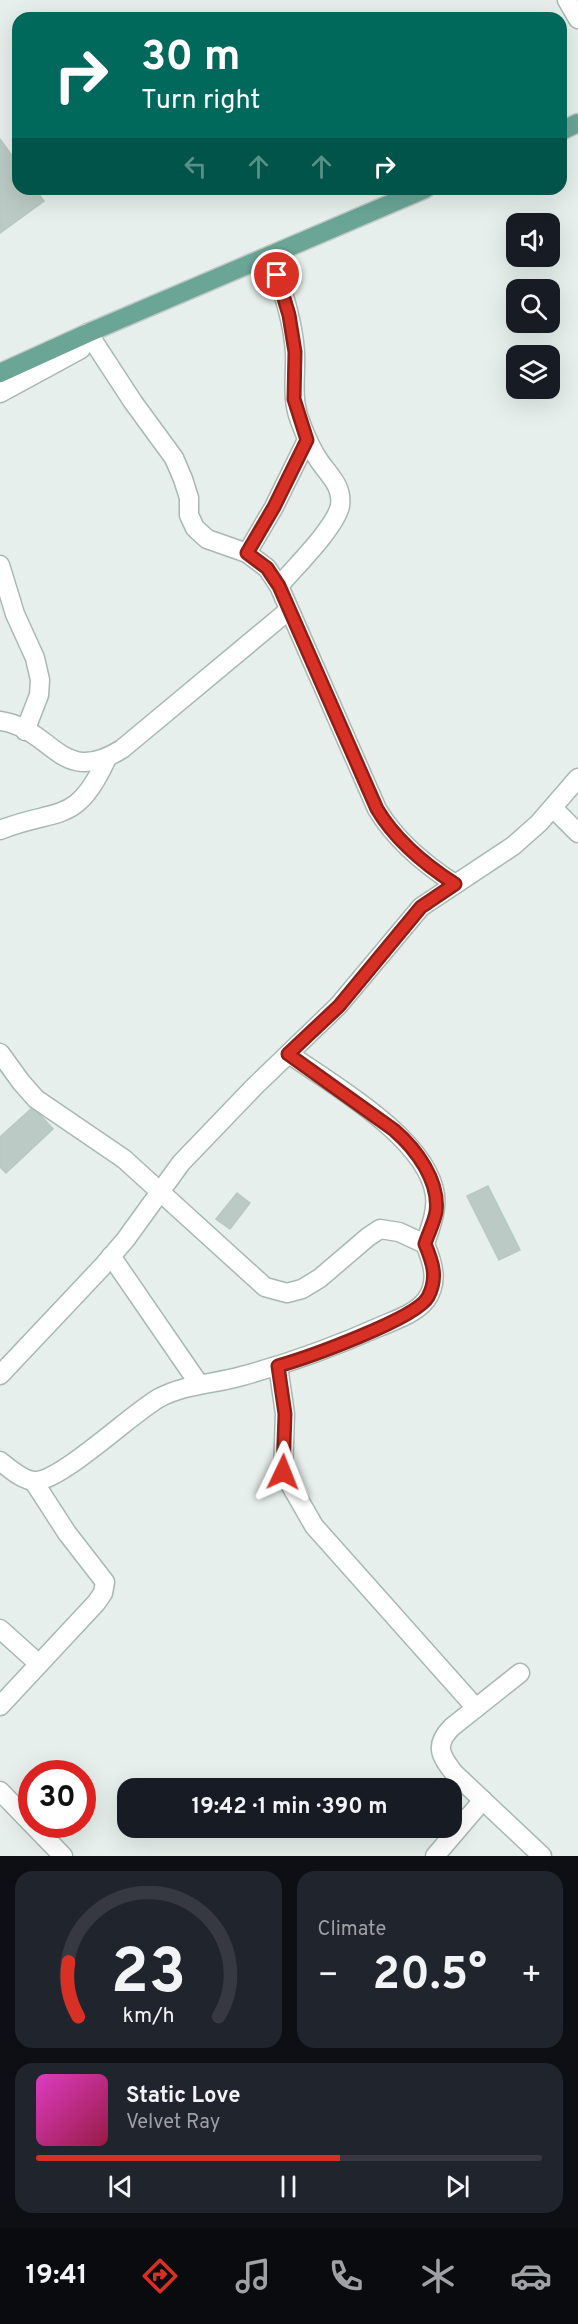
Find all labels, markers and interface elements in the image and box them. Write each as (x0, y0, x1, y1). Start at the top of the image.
text: 30 m (141, 32, 240, 85)
icon: right (42, 36, 120, 114)
text: Turn right (141, 84, 260, 118)
icon: left (179, 150, 212, 183)
icon: ahead (242, 150, 275, 183)
icon: ahead (305, 150, 338, 183)
icon: right (368, 150, 401, 183)
map controls (506, 213, 560, 399)
button: sound (506, 213, 560, 267)
pin (251, 249, 302, 300)
icon: arrive (260, 258, 293, 291)
button: search (506, 279, 560, 333)
button: layers (506, 345, 560, 399)
position arrow (251, 1440, 315, 1504)
speed limit sign: 30 (18, 1760, 96, 1838)
text: 19:42 · 1 min · 390 m (191, 1794, 388, 1821)
text: Climate (318, 1917, 386, 1943)
text: 23 (110, 1936, 186, 2015)
text: 20.5° (373, 1948, 487, 2005)
text: − (318, 1956, 339, 1998)
text: + (521, 1956, 542, 1998)
text: km/h (122, 2003, 174, 2030)
text: Static Love (126, 2083, 240, 2110)
text: Velvet Ray (126, 2110, 220, 2136)
icon: previous (104, 2170, 137, 2203)
icon: pause (272, 2170, 305, 2203)
icon: next (441, 2170, 474, 2203)
icon: directions (139, 2255, 181, 2297)
icon: music (232, 2255, 274, 2297)
icon: phone (325, 2255, 367, 2297)
icon: climate (417, 2255, 459, 2297)
icon: car (510, 2255, 552, 2297)
text: 19:41 (25, 2259, 88, 2293)

